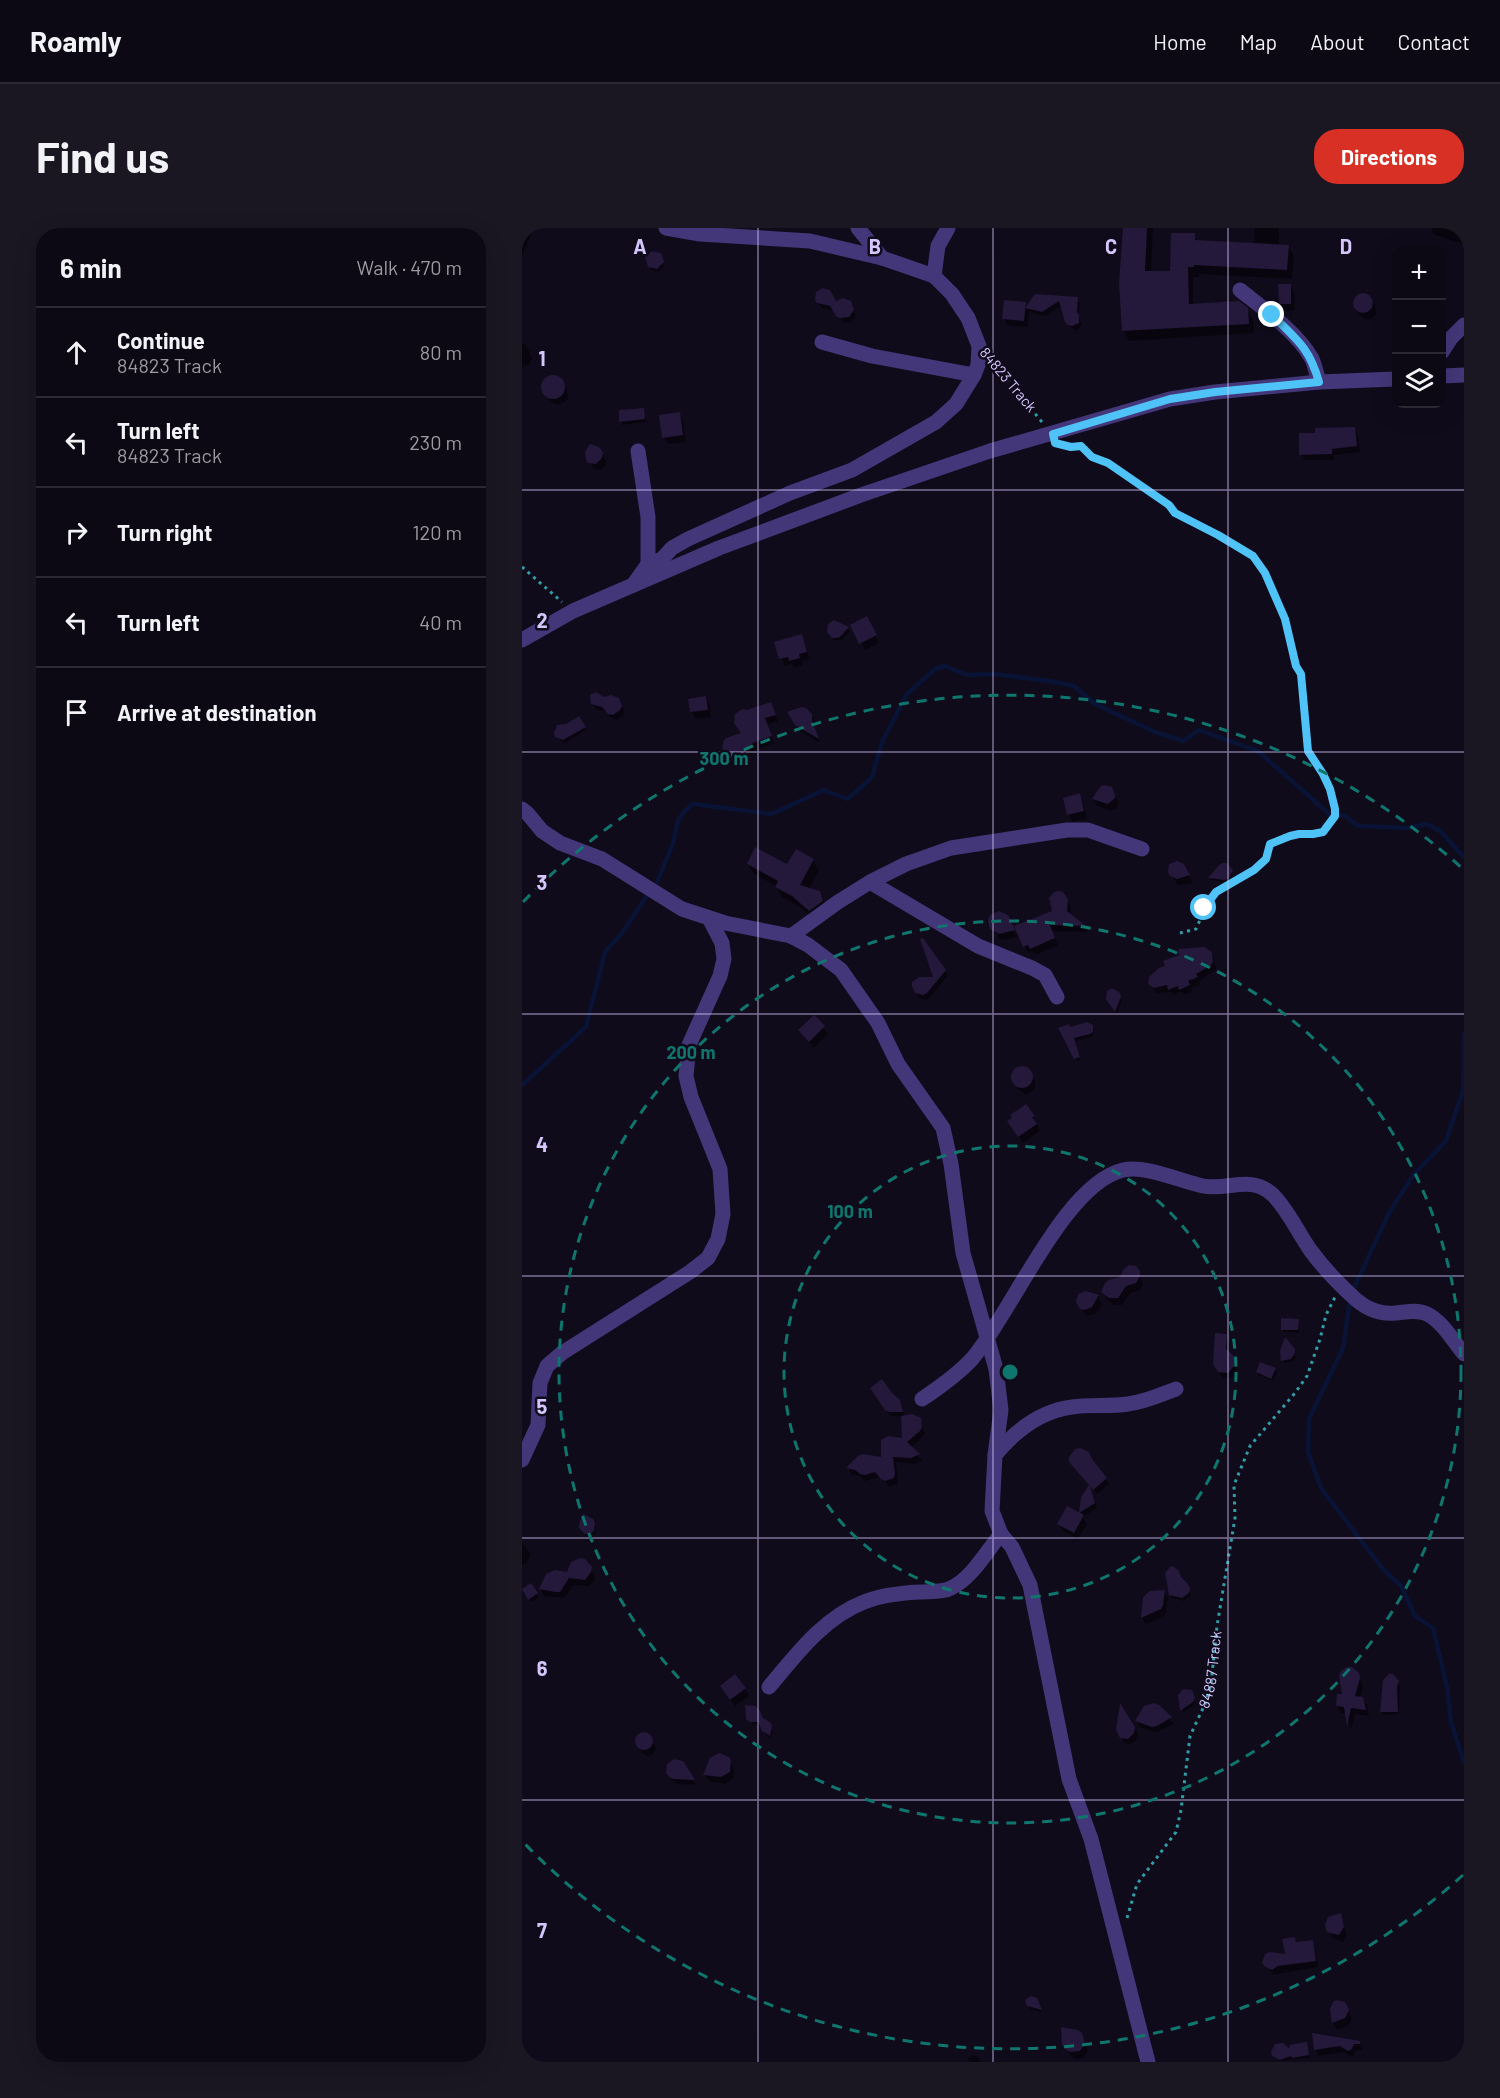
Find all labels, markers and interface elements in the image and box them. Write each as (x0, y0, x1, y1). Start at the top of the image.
text: Roamly (30, 24, 122, 58)
text: Home (1153, 29, 1207, 54)
text: Map (1240, 29, 1277, 54)
text: About (1310, 29, 1365, 54)
text: Contact (1398, 29, 1470, 54)
button: Directions (1314, 129, 1464, 184)
text: Find us (36, 131, 169, 181)
text: A (633, 234, 647, 258)
text: B (869, 234, 881, 258)
text: C (1105, 234, 1117, 258)
text: D (1340, 234, 1352, 258)
map controls (1392, 246, 1446, 408)
button: + (1392, 246, 1446, 300)
text: 6 min (60, 252, 122, 283)
text: Walk · 470 m (357, 255, 462, 279)
button: − (1392, 300, 1446, 354)
route end (1258, 301, 1284, 327)
text: Continue (117, 327, 205, 353)
icon: ahead (60, 336, 93, 369)
text: 80 m (420, 340, 462, 364)
street label: 84823 Track (977, 343, 1041, 416)
text: 1 (538, 346, 546, 370)
text: 84823 Track (117, 353, 222, 377)
button: layers (1392, 354, 1446, 408)
text: Turn left (117, 417, 200, 443)
icon: left (60, 426, 93, 459)
text: 230 m (409, 430, 462, 454)
text: 84823 Track (117, 443, 222, 467)
icon: right (60, 516, 93, 549)
text: Turn right (117, 519, 212, 545)
text: 120 m (412, 520, 462, 544)
icon: left (60, 606, 93, 639)
text: 2 (536, 608, 548, 632)
text: Turn left (117, 609, 200, 635)
text: 40 m (419, 610, 462, 634)
icon: arrive (60, 696, 93, 729)
text: Arrive at destination (117, 699, 316, 725)
text: 300 m (700, 747, 748, 769)
text: 3 (537, 870, 547, 894)
route start (1190, 894, 1216, 920)
text: 200 m (666, 1041, 716, 1063)
text: 4 (536, 1132, 548, 1156)
text: 100 m (827, 1200, 873, 1222)
centre of rings (1000, 1362, 1020, 1382)
text: 5 (537, 1394, 548, 1418)
street label: 84887 Track (1194, 1630, 1224, 1711)
text: 6 (537, 1656, 548, 1680)
text: 7 (537, 1918, 547, 1942)

